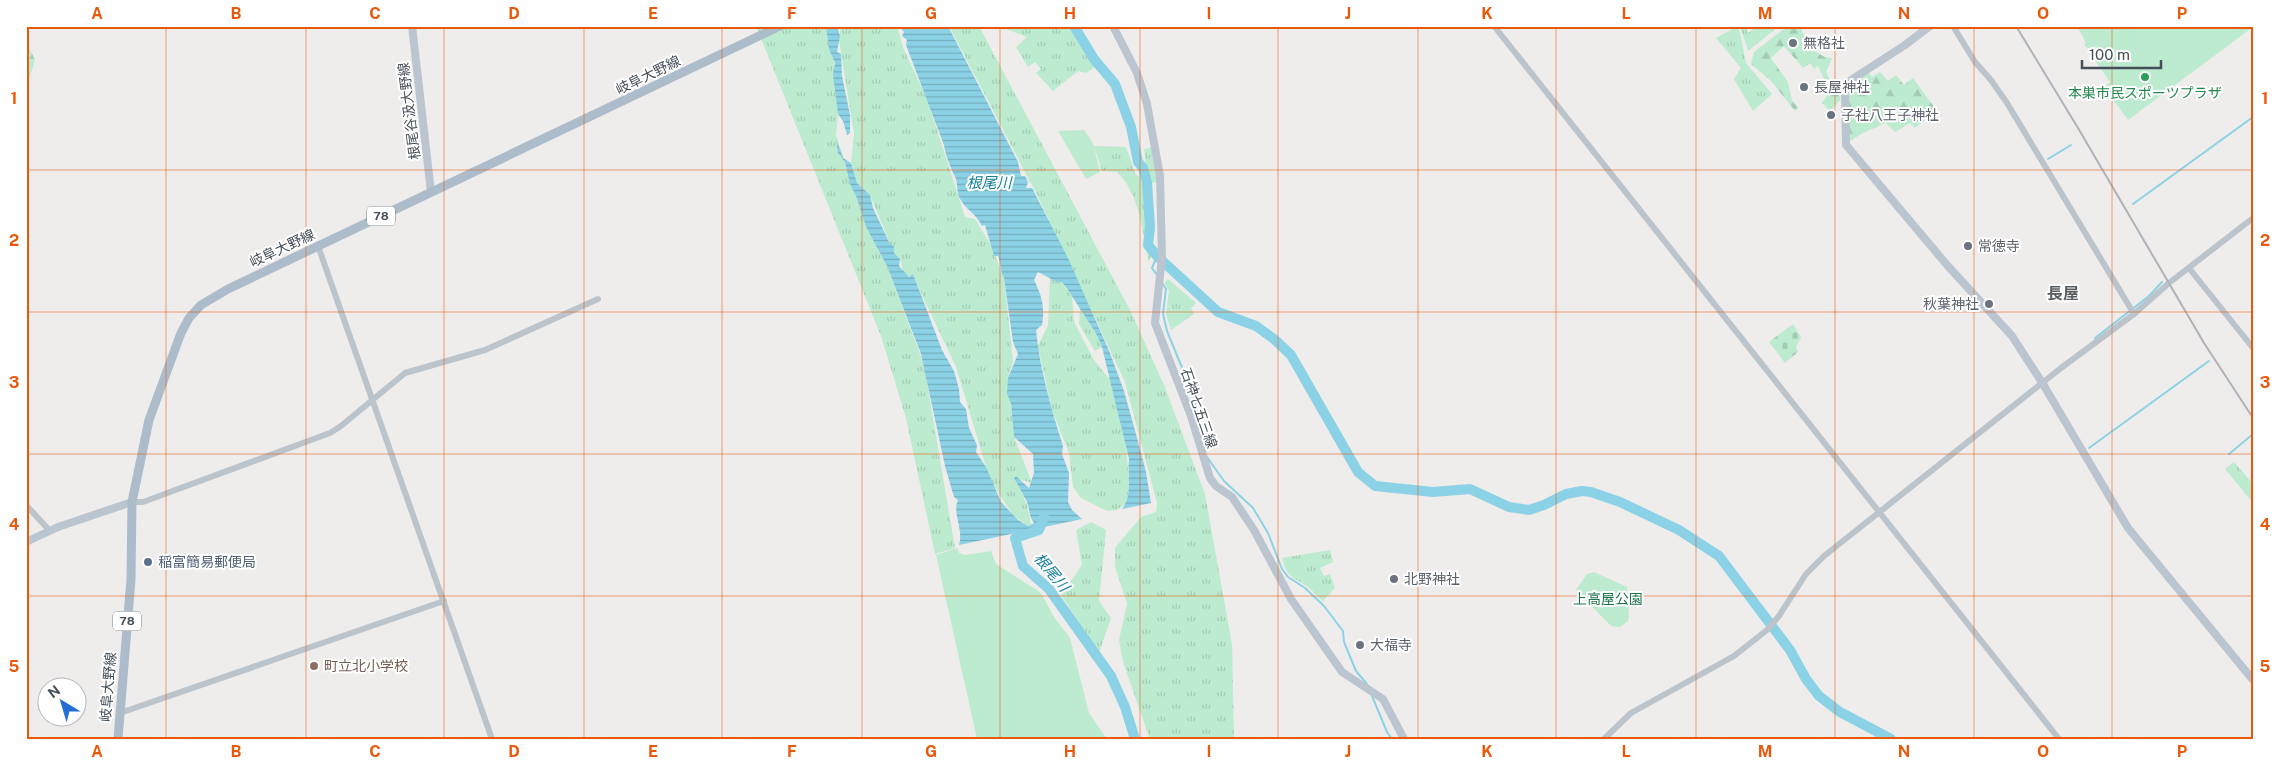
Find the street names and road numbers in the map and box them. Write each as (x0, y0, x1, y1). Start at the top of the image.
street label: 岐阜大野線 (613, 52, 683, 98)
street label: 根尾谷汲大野線 (395, 61, 423, 161)
road number: 78 (367, 207, 395, 226)
street label: 岐阜大野線 (247, 226, 317, 270)
street label: 石神七五三線 (1178, 366, 1220, 450)
road number: 78 (113, 612, 141, 630)
street label: 岐阜大野線 (97, 651, 119, 723)

